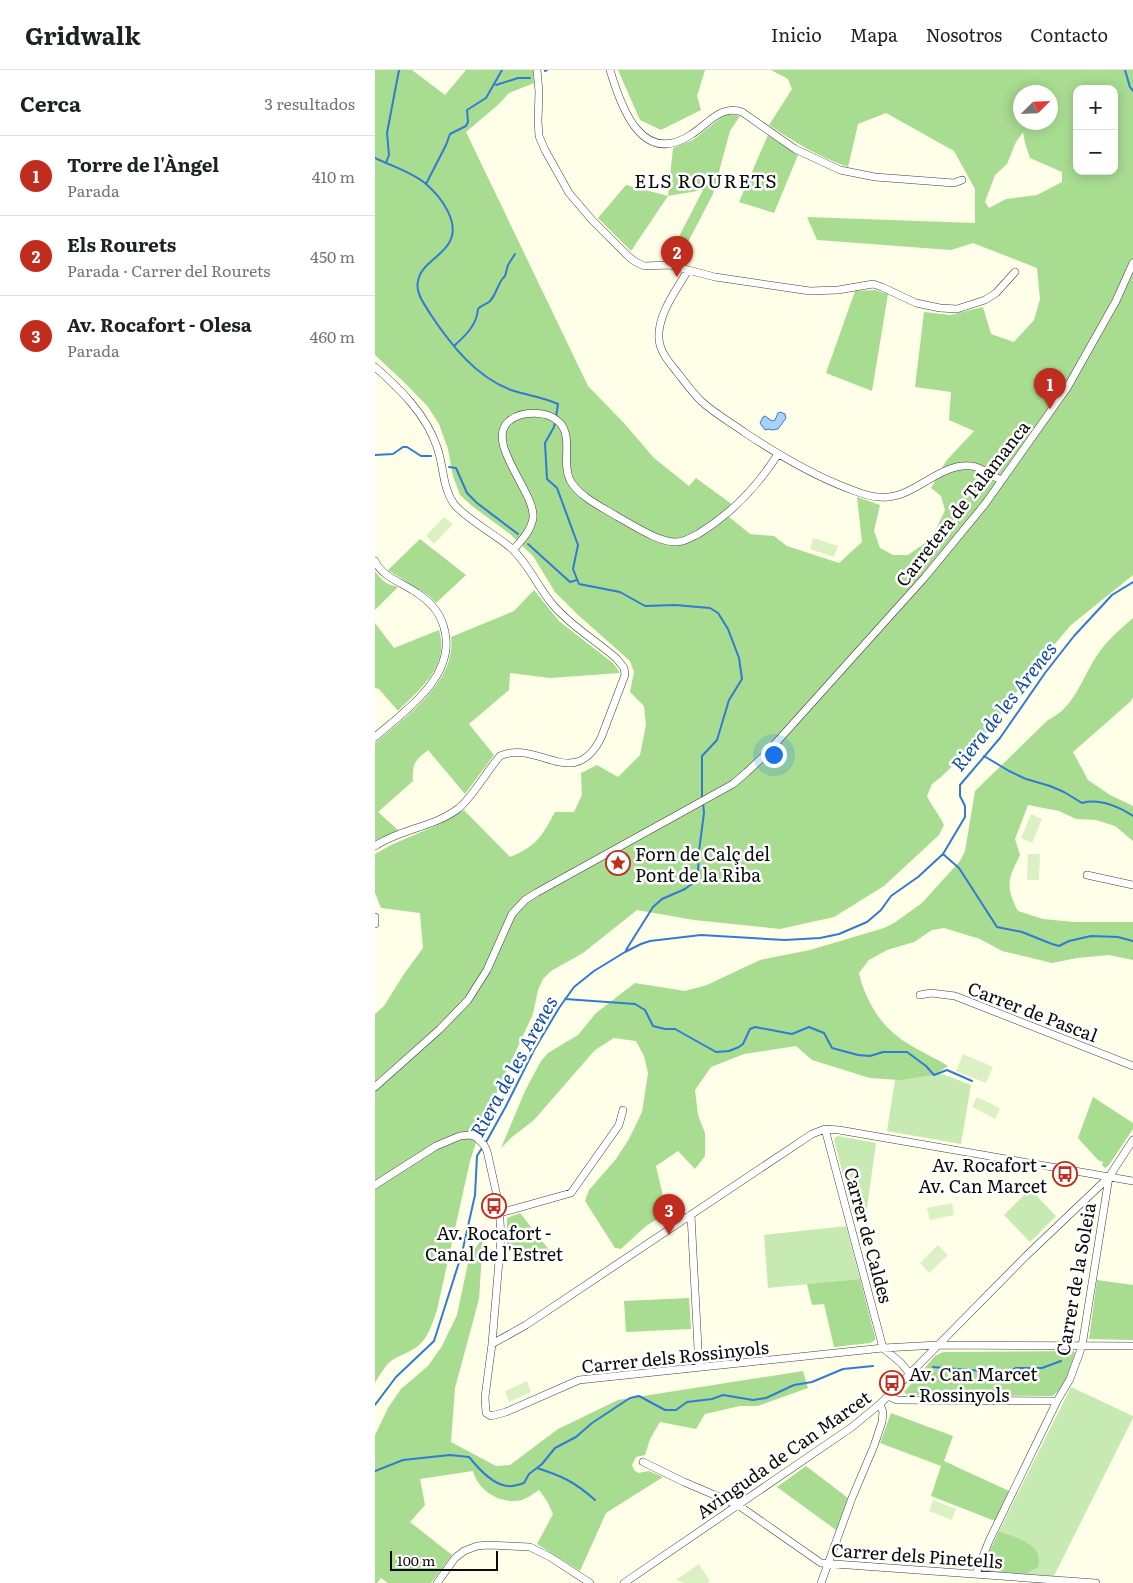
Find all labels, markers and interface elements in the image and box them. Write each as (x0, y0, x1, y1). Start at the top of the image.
text: Gridwalk (25, 17, 141, 52)
text: Inicio (771, 21, 822, 48)
text: Mapa (850, 21, 898, 48)
text: Nosotros (926, 21, 1002, 48)
text: Contacto (1030, 21, 1108, 48)
north arrow (1013, 85, 1058, 130)
map controls (1073, 85, 1118, 175)
button: + (1073, 85, 1118, 130)
text: Cerca (20, 87, 81, 118)
text: 3 resultados (264, 91, 355, 115)
button: − (1073, 130, 1118, 175)
text: Torre de l'Àngel (67, 150, 219, 178)
text: 1 (33, 164, 39, 188)
text: 410 m (312, 164, 355, 188)
district label: ELS ROURETS (634, 166, 778, 194)
text: Parada (67, 178, 120, 202)
text: Els Rourets (67, 230, 176, 258)
pin: 2 (661, 236, 693, 277)
text: 2 (32, 244, 40, 268)
text: 450 m (310, 244, 355, 268)
text: Parada · Carrer del Rourets (67, 258, 270, 282)
text: Av. Rocafort - Olesa (67, 310, 252, 338)
text: 3 (32, 324, 40, 348)
text: 460 m (310, 324, 355, 348)
text: Parada (67, 338, 120, 362)
pin: 1 (1034, 368, 1066, 409)
street label: Carretera de Talamanca (888, 414, 1036, 592)
water label: Riera de les Arenes (943, 635, 1063, 777)
your location (761, 742, 787, 768)
place label: Forn de Calç del Pont de la Riba (635, 840, 770, 888)
place icon: Forn de Calç del Pont de la Riba (605, 850, 631, 876)
street label: Carrer de Pascal (964, 974, 1102, 1048)
water label: Riera de les Arenes (463, 990, 563, 1142)
place label: Av. Rocafort - Av. Can Marcet (919, 1151, 1048, 1199)
bus stop icon: Av. Rocafort - Av. Can Marcet (1052, 1161, 1078, 1187)
street label: Carrer de Caldes (838, 1164, 900, 1306)
bus stop icon: Av. Rocafort - Canal de l'Estret (481, 1193, 507, 1219)
pin: 3 (653, 1194, 685, 1235)
street label: Carrer de la Soleia (1048, 1200, 1102, 1358)
place label: Av. Rocafort - Canal de l'Estret (425, 1219, 564, 1267)
street label: Carrer dels Rossinyols (580, 1333, 770, 1379)
place label: Av. Can Marcet - Rossinyols (909, 1360, 1038, 1408)
bus stop icon: Av. Can Marcet - Rossinyols (879, 1370, 905, 1396)
street label: Avinguda de Can Marcet (690, 1383, 877, 1525)
street label: Carrer dels Pinetells (830, 1536, 1004, 1574)
scale bar (390, 1548, 497, 1571)
text: 100 m (397, 1550, 435, 1570)

